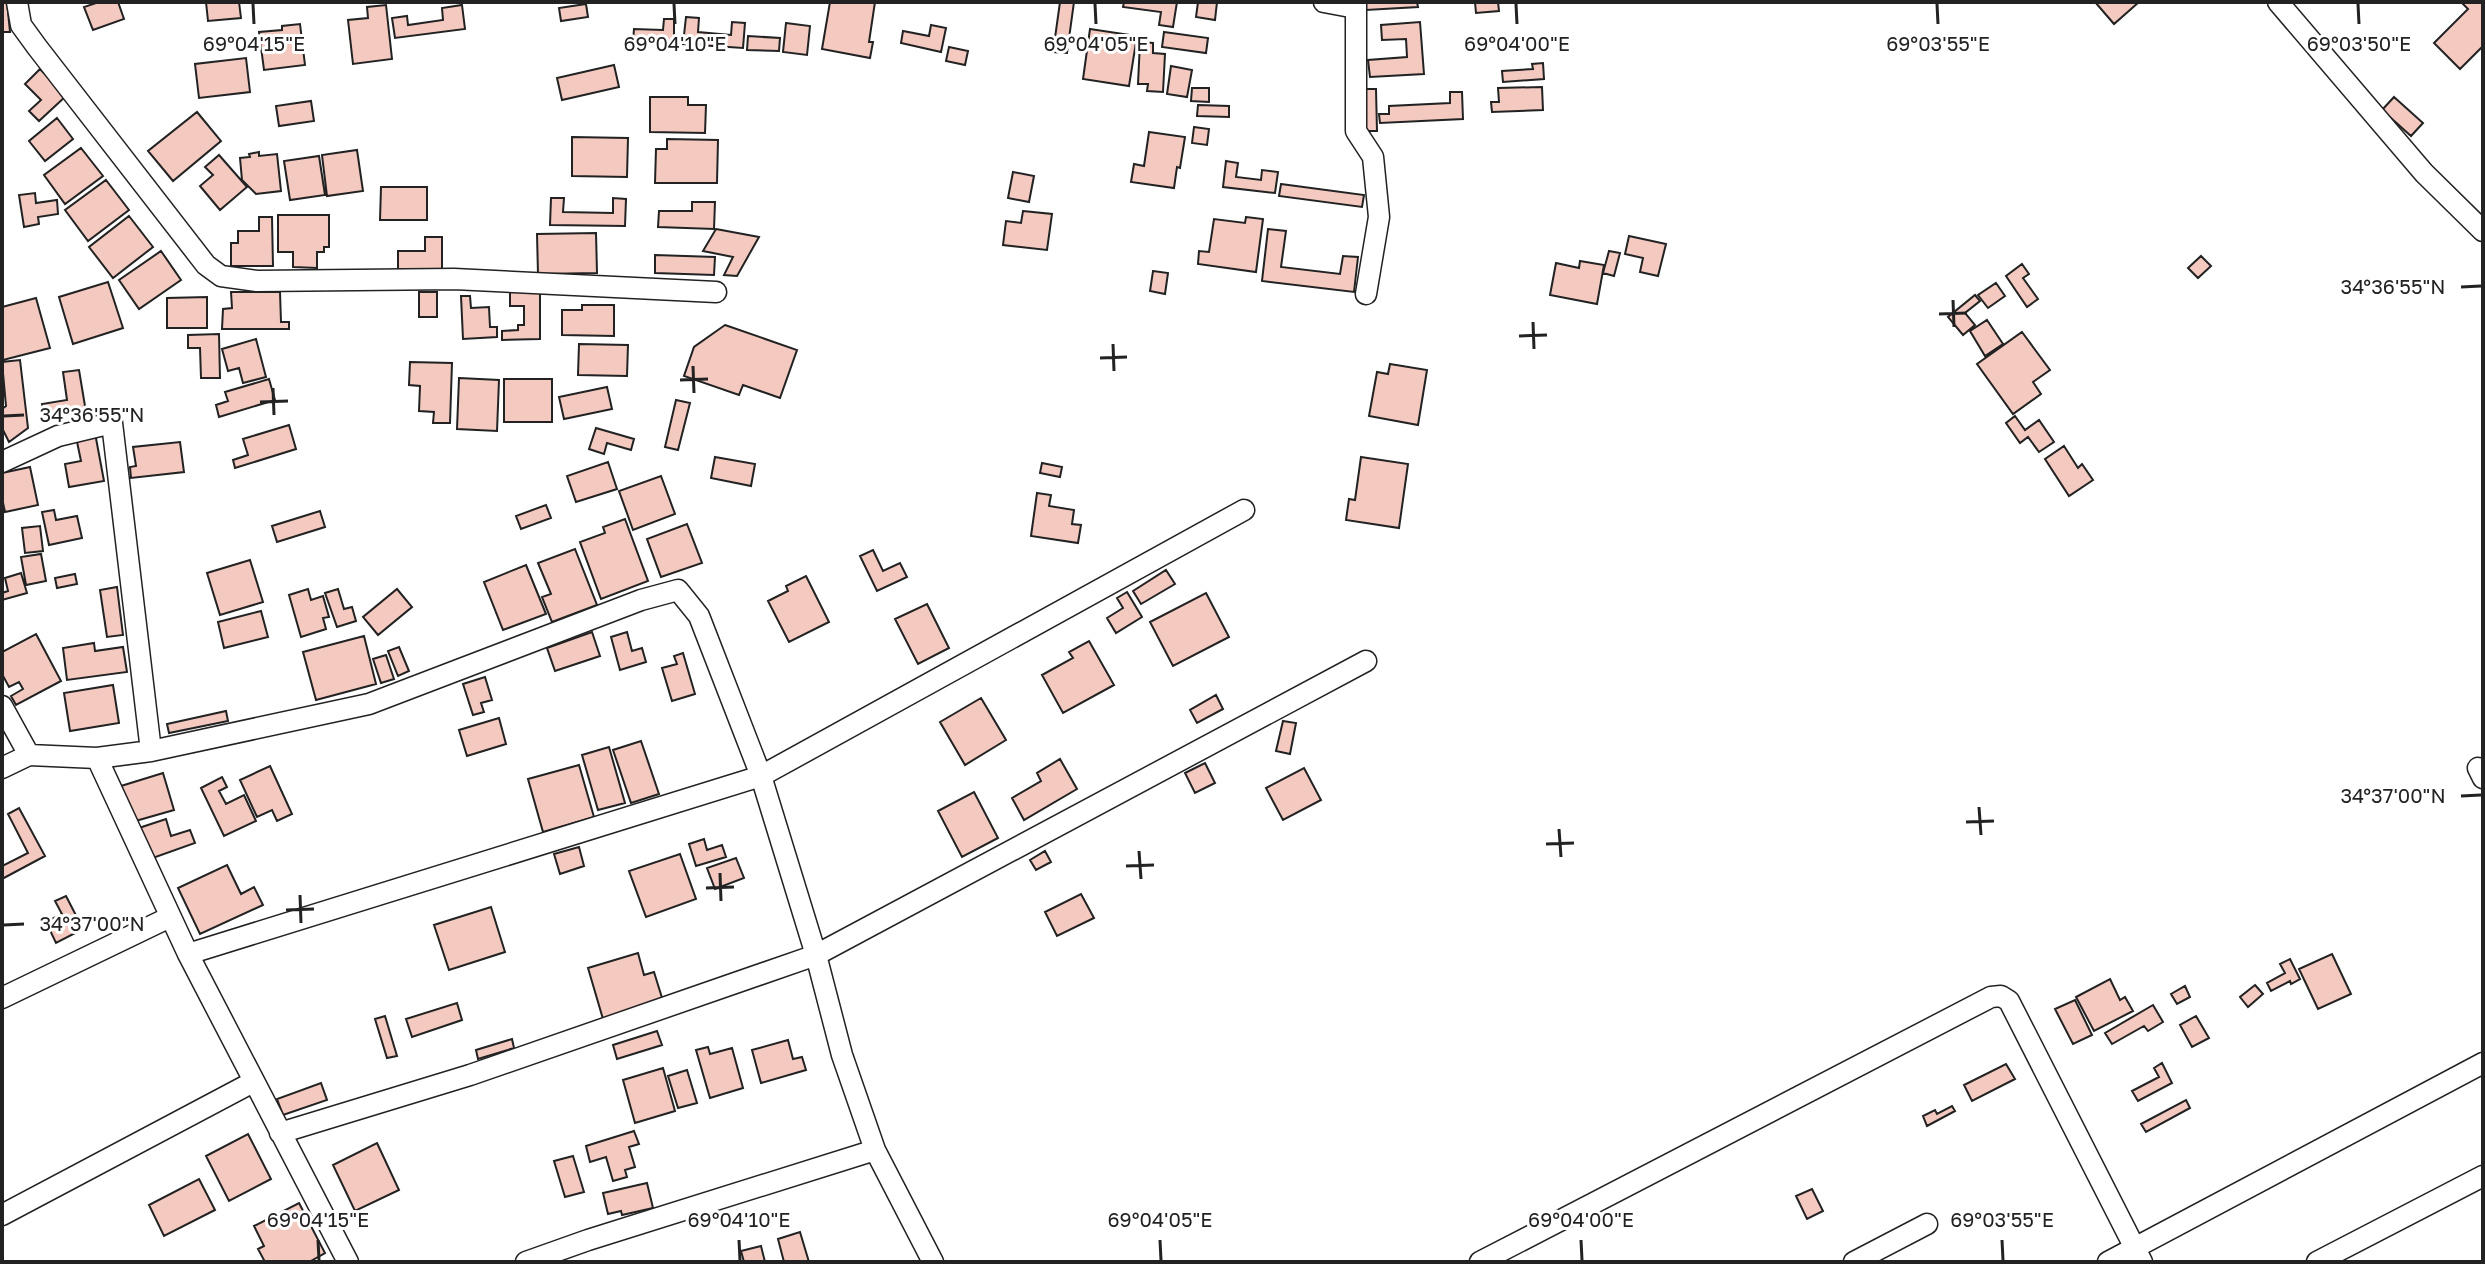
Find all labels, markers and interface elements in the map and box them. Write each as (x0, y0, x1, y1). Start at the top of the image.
text: 69°04'15"E (203, 31, 305, 55)
text: 69°04'10"E (623, 31, 727, 55)
text: 69°04'05"E (1044, 31, 1149, 55)
text: 69°04'00"E (1464, 31, 1570, 55)
text: 69°03'55"E (1886, 31, 1990, 55)
text: 69°03'50"E (2307, 31, 2411, 55)
text: 34°36'55"N (2340, 274, 2446, 298)
text: 34°36'55"N (39, 402, 145, 426)
text: 34°37'00"N (2340, 783, 2446, 807)
text: 34°37'00"N (39, 911, 145, 935)
text: 69°04'15"E (267, 1207, 369, 1231)
text: 69°04'10"E (687, 1207, 791, 1231)
text: 69°04'05"E (1108, 1207, 1213, 1231)
text: 69°04'00"E (1528, 1207, 1634, 1231)
text: 69°03'55"E (1950, 1207, 2054, 1231)

